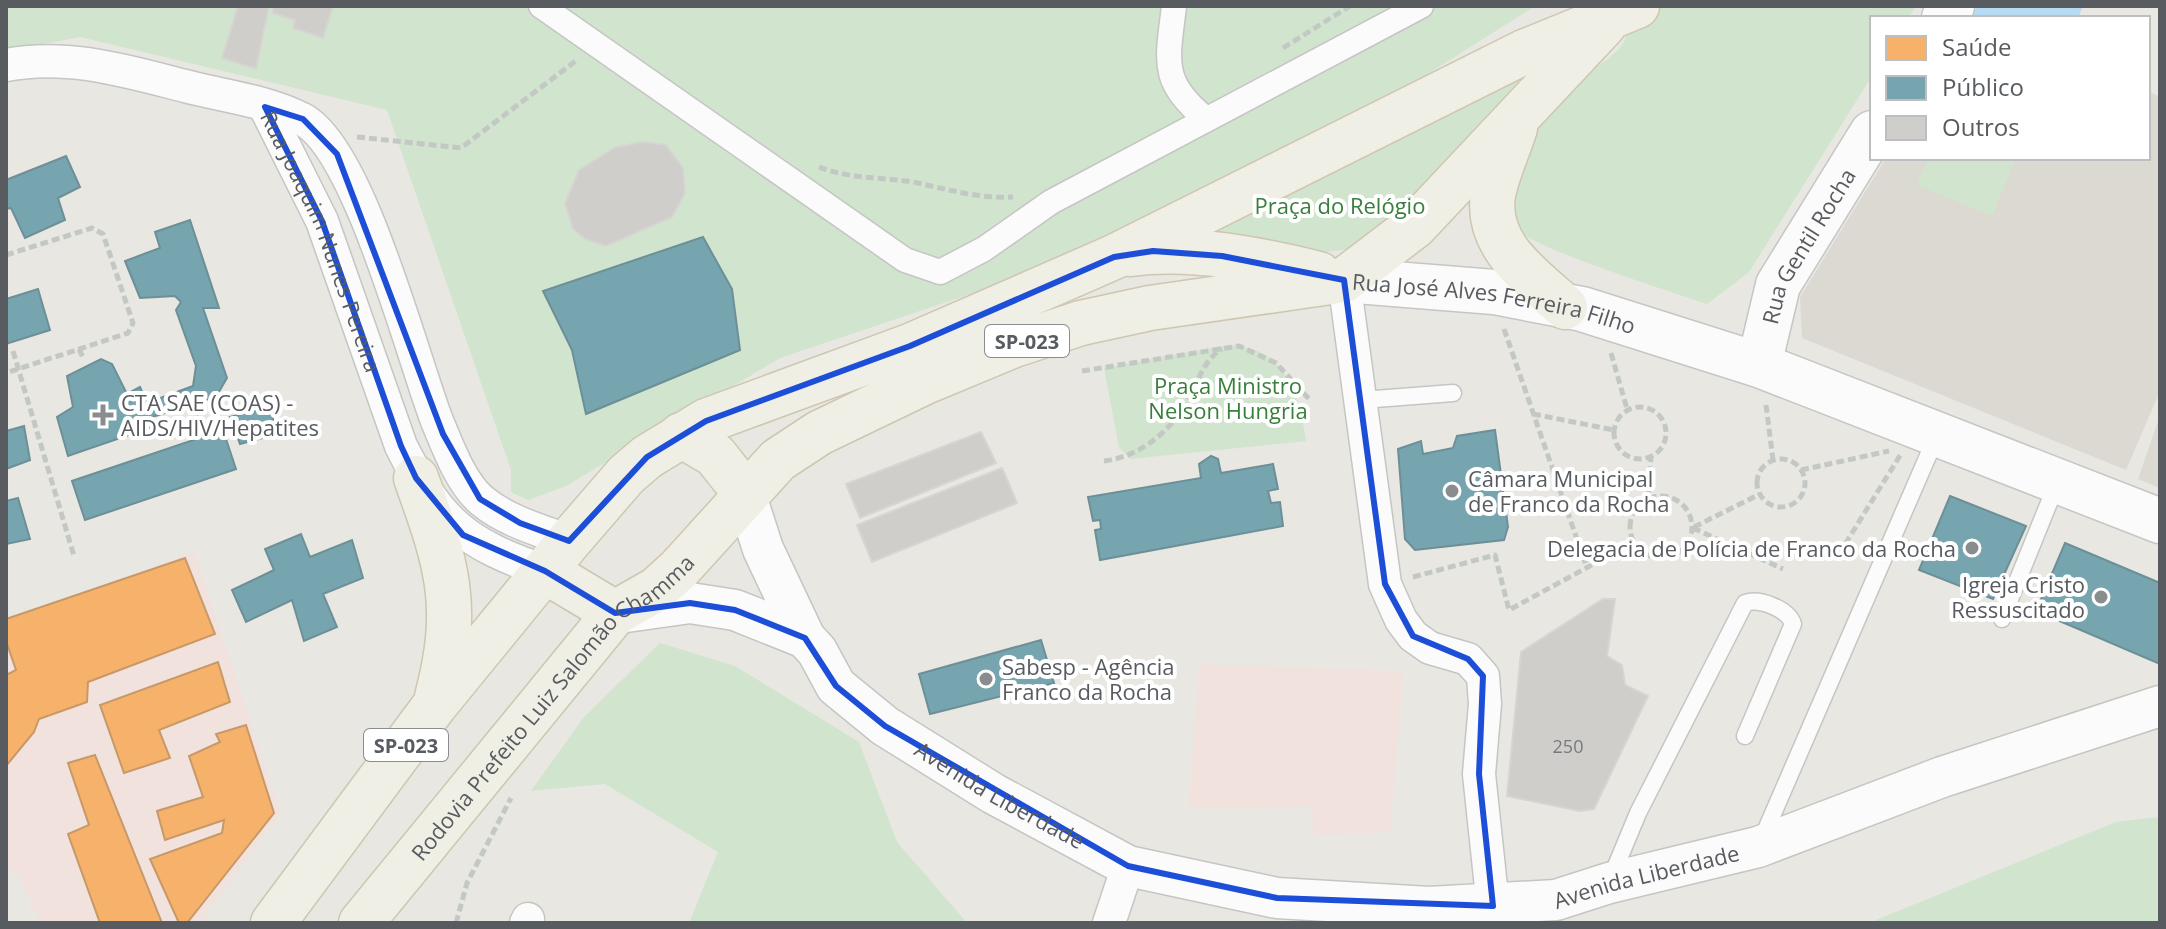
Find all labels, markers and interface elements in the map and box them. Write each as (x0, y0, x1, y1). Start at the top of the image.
legend (1870, 16, 2150, 160)
text: Saúde (1942, 30, 2011, 63)
text: Público (1942, 70, 2024, 103)
street label: Rua Joaquim Nunes Pereira (254, 105, 389, 376)
text: Outros (1942, 110, 2020, 143)
street label: Rua Gentil Rocha (1754, 162, 1862, 327)
park label: Praça do Relógio (1255, 190, 1425, 220)
street label: Rua José Alves Ferreira Filho (1351, 266, 1640, 340)
road number: SP-023 (985, 325, 1069, 357)
park label: Praça Ministro Nelson Hungria (1148, 370, 1308, 425)
place label: CTA SAE (COAS) - AIDS/HIV/Hepatites (121, 387, 319, 442)
marker: CTA SAE (COAS) - AIDS/HIV/Hepatites (92, 404, 114, 426)
place label: Câmara Municipal de Franco da Rocha (1468, 463, 1670, 518)
marker: Câmara Municipal de Franco da Rocha (1443, 482, 1461, 500)
place label: Delegacia de Polícia de Franco da Rocha (1547, 533, 1956, 563)
marker: Delegacia de Polícia de Franco da Rocha (1963, 539, 1981, 557)
street label: Rodovia Prefeito Luiz Salomão Chamma (404, 548, 700, 866)
place label: Igreja Cristo Ressuscitado (1951, 569, 2085, 624)
marker: Igreja Cristo Ressuscitado (2092, 588, 2110, 606)
place label: Sabesp - Agência Franco da Rocha (1002, 651, 1175, 706)
marker: Sabesp - Agência Franco da Rocha (977, 670, 995, 688)
road number: SP-023 (364, 729, 448, 761)
street label: Avenida Liberdade (910, 734, 1090, 855)
house number: 250 (1553, 734, 1583, 758)
street label: Avenida Liberdade (1549, 837, 1742, 915)

